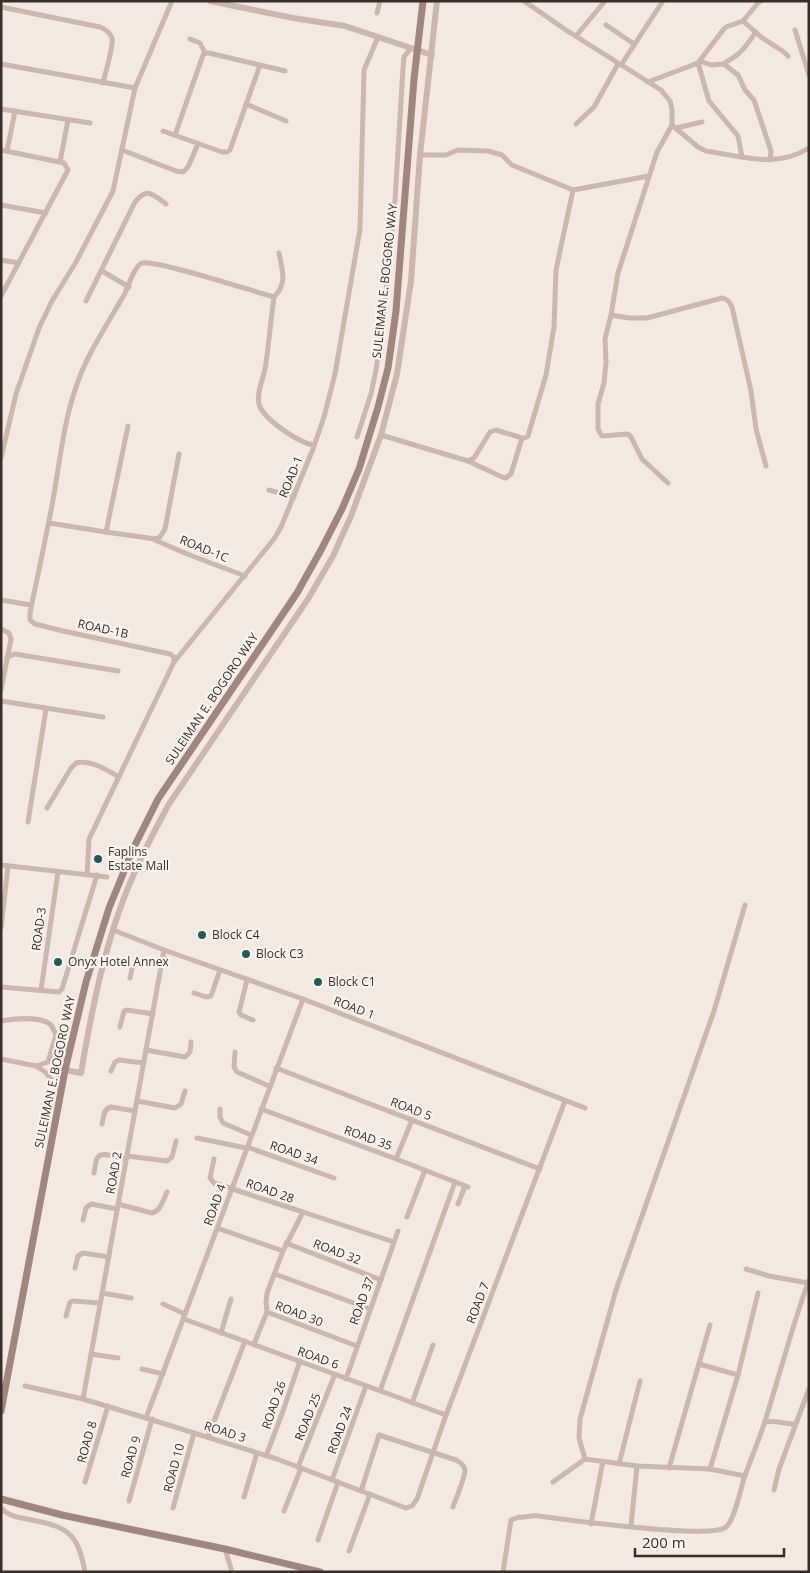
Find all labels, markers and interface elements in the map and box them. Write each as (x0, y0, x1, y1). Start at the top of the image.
street label: SULEIMAN E. BOGORO WAY (368, 202, 401, 359)
street label: ROAD-1 (274, 453, 307, 500)
street label: ROAD-1C (177, 531, 232, 566)
street label: ROAD-1B (76, 615, 130, 642)
street label: SULEIMAN E. BOGORO WAY (161, 629, 262, 768)
place label: Faplins Estate Mall (108, 843, 169, 874)
marker: Faplins Estate Mall (92, 853, 104, 865)
street label: ROAD-3 (27, 906, 50, 952)
place label: Block C4 (212, 926, 260, 943)
marker: Block C4 (196, 929, 208, 941)
place label: Block C3 (256, 945, 304, 962)
marker: Block C3 (240, 948, 252, 960)
place label: Onyx Hotel Annex (68, 953, 169, 970)
marker: Onyx Hotel Annex (52, 956, 64, 968)
place label: Block C1 (328, 973, 376, 990)
marker: Block C1 (312, 976, 324, 988)
street label: ROAD 1 (331, 992, 377, 1023)
street label: SULEIMAN E. BOGORO WAY (30, 994, 79, 1150)
street label: ROAD 5 (388, 1093, 434, 1124)
street label: ROAD 35 (342, 1121, 395, 1154)
street label: ROAD 34 (268, 1136, 321, 1169)
street label: ROAD 2 (101, 1150, 126, 1196)
street label: ROAD 28 (244, 1174, 297, 1207)
street label: ROAD 4 (199, 1182, 230, 1228)
street label: ROAD 32 (311, 1235, 364, 1268)
street label: ROAD 37 (345, 1274, 378, 1327)
street label: ROAD 7 (462, 1280, 493, 1326)
street label: ROAD 30 (273, 1297, 326, 1330)
street label: ROAD 6 (295, 1342, 341, 1373)
street label: ROAD 26 (257, 1378, 290, 1431)
street label: ROAD 25 (290, 1390, 325, 1443)
street label: ROAD 24 (323, 1403, 356, 1456)
street label: ROAD 3 (202, 1417, 248, 1446)
street label: ROAD 8 (72, 1419, 101, 1465)
street label: ROAD 9 (116, 1434, 145, 1480)
street label: ROAD 10 (159, 1441, 188, 1494)
scale bar (635, 1526, 784, 1558)
text: 200 m (642, 1532, 686, 1552)

